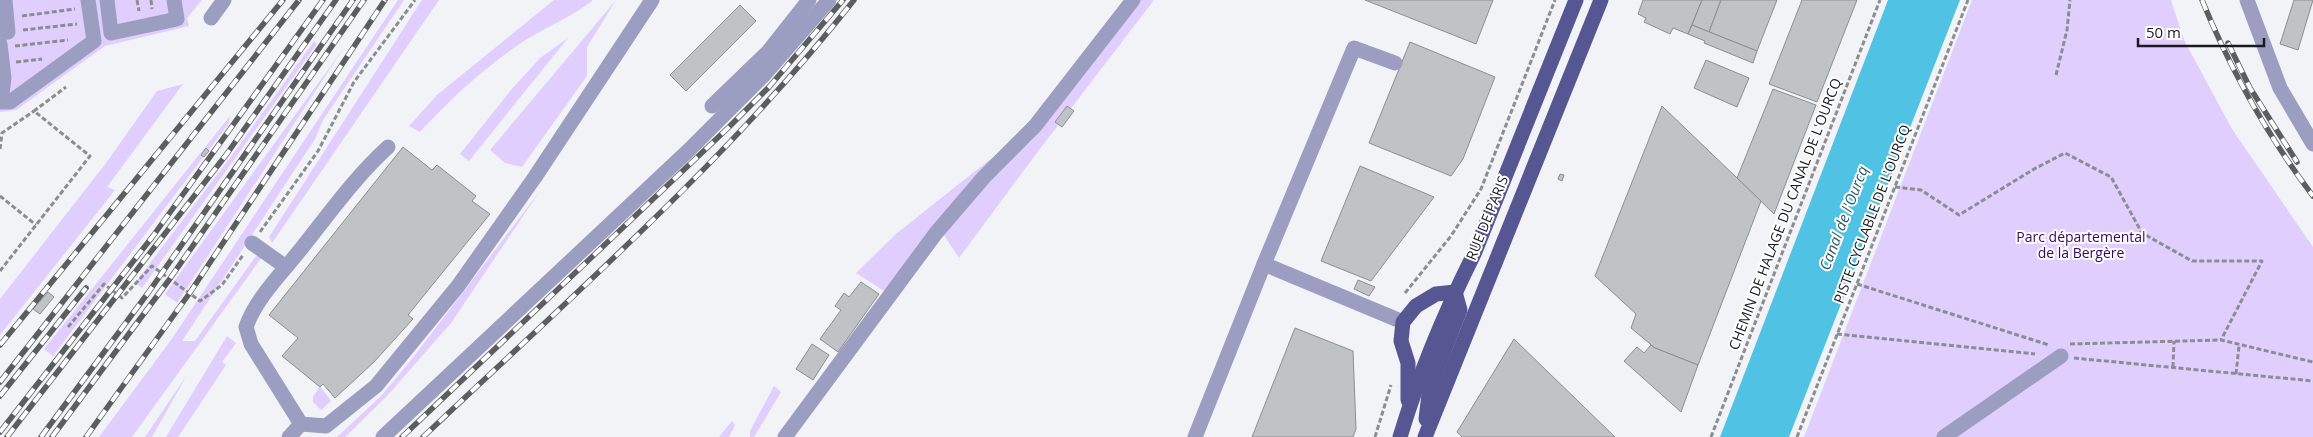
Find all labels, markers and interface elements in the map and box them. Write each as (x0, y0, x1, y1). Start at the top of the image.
scale bar (2138, 15, 2264, 47)
text: 50 m (2146, 22, 2181, 42)
street label: CHEMIN DE HALAGE DU CANAL DE L'OURCQ (1724, 75, 1845, 352)
street label: PISTE CYCLABLE DE L'OURCQ (1829, 122, 1914, 306)
water label: Canal de l'Ourcq (1814, 162, 1872, 273)
street label: RUE DE PARIS (1461, 173, 1512, 263)
park label: Parc départemental de la Bergère (2016, 227, 2146, 262)

